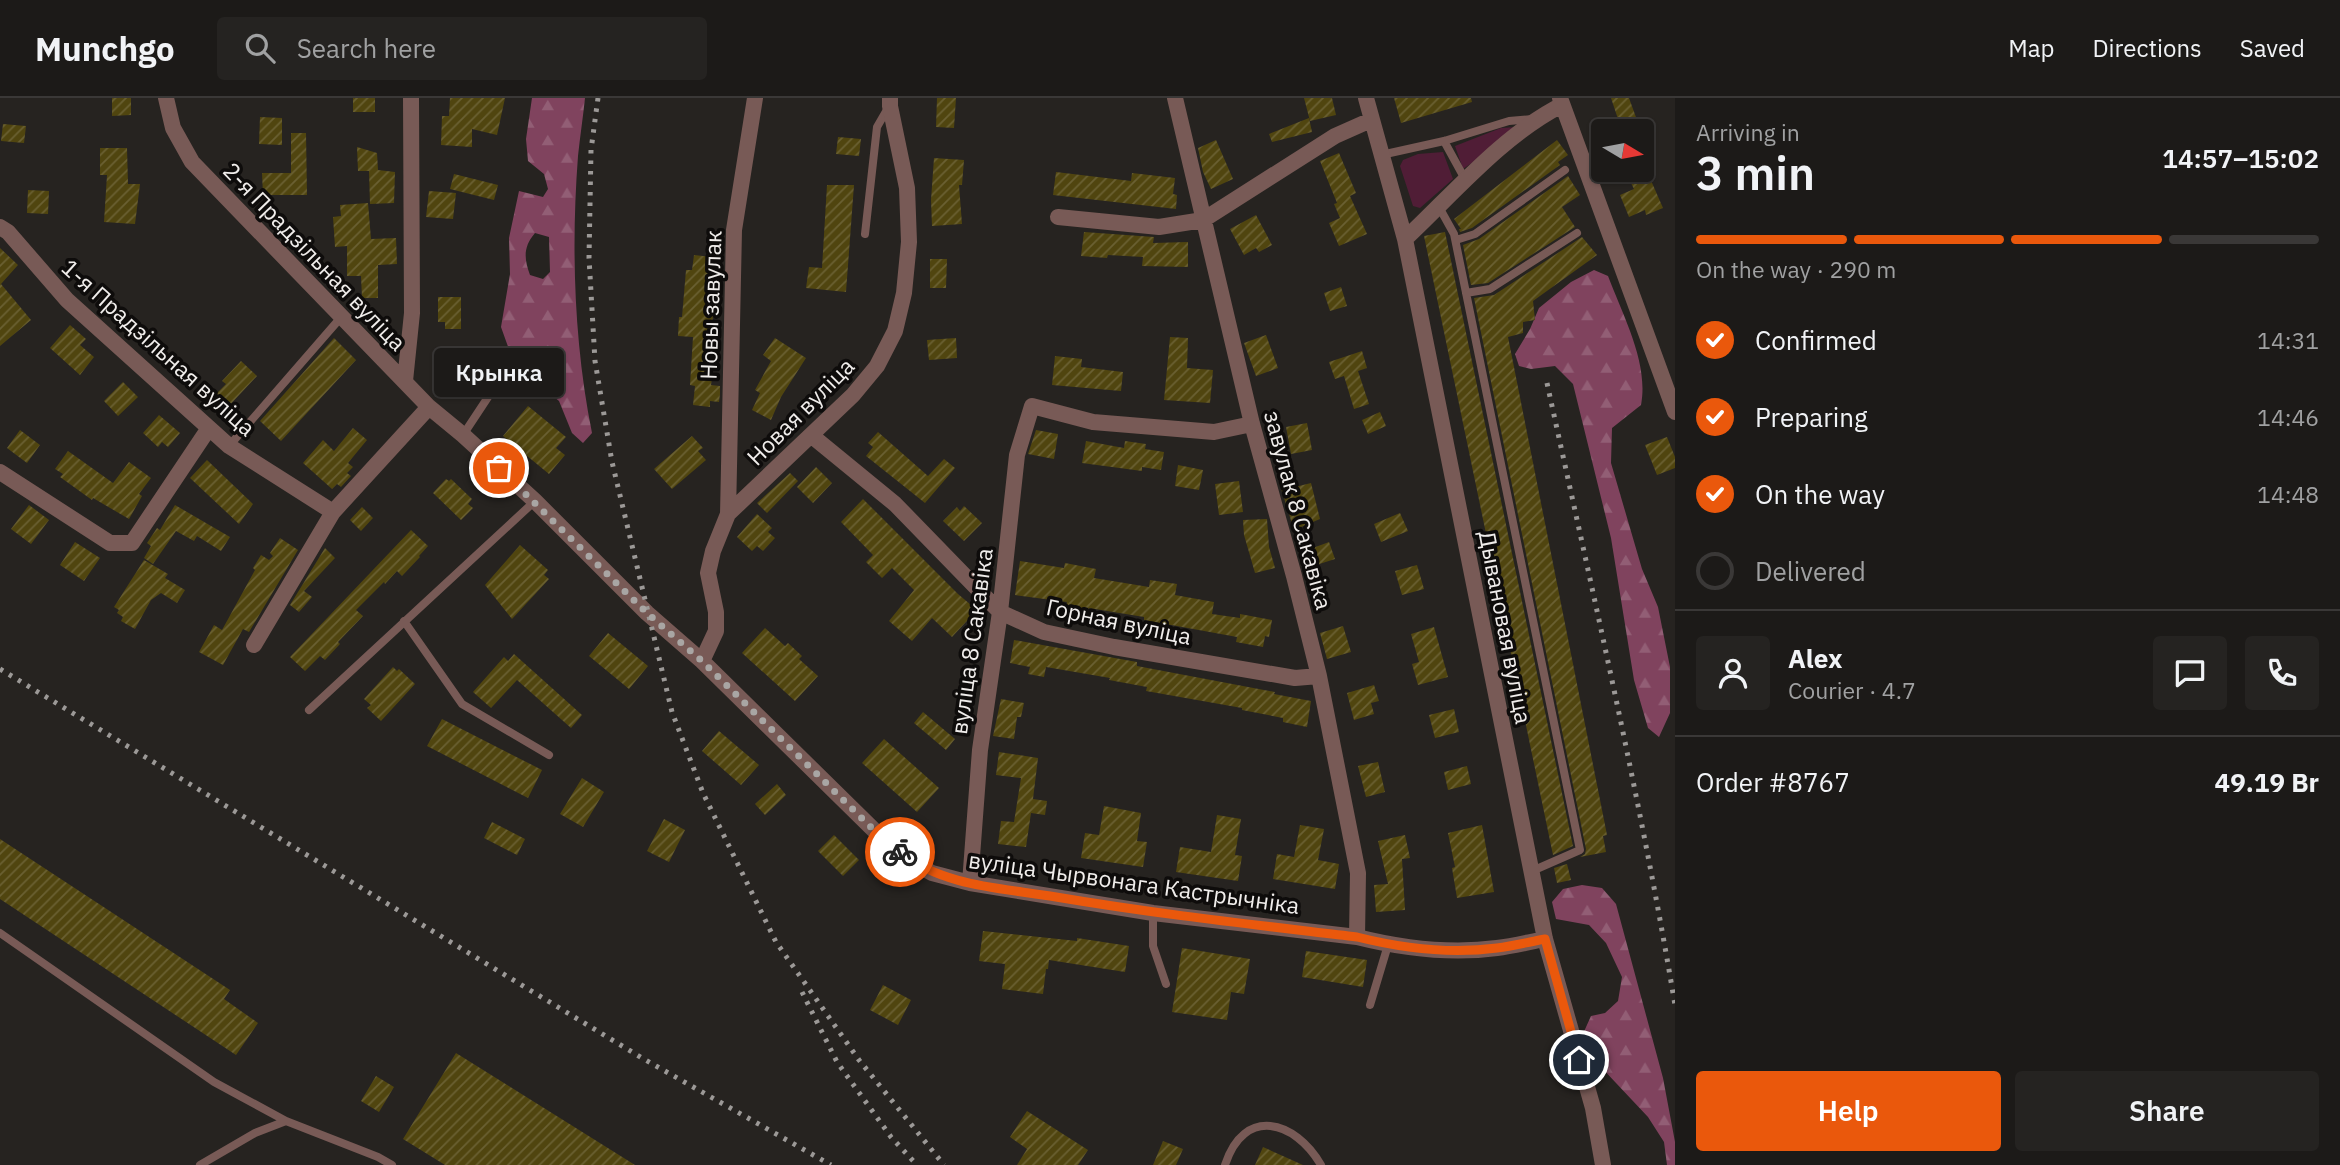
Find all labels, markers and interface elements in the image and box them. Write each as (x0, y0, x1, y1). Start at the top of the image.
search box (217, 17, 707, 80)
text: Munchgo (35, 27, 175, 70)
icon: search (241, 29, 279, 67)
text: Search here (297, 31, 436, 65)
text: Map (2008, 32, 2054, 64)
text: Directions (2092, 32, 2202, 64)
text: Saved (2240, 32, 2305, 64)
text: Arriving in (1696, 117, 1800, 147)
north arrow (1591, 119, 1654, 182)
map controls (1591, 119, 1654, 182)
text: 14:57–15:02 (2162, 141, 2319, 175)
text: 3 min (1696, 143, 1815, 203)
street label: 2-я Прадзільная вуліца (217, 155, 413, 357)
street label: Новы завулак (692, 230, 728, 380)
street label: 1-я Прадзільная вуліца (56, 252, 262, 442)
text: On the way · 290 m (1696, 254, 1896, 284)
icon: check (1696, 321, 1734, 359)
text: Confirmed (1755, 323, 1877, 357)
text: 14:31 (2257, 325, 2319, 355)
callout: Крынка (434, 349, 564, 398)
street label: Новая вуліца (740, 351, 860, 471)
text: Крынка (455, 357, 543, 387)
icon: check (1696, 398, 1734, 436)
text: Preparing (1755, 400, 1868, 434)
text: 14:46 (2257, 402, 2319, 432)
street label: завулак 8 Сакавіка (1258, 407, 1340, 613)
pin (469, 438, 529, 498)
icon: bag (480, 449, 518, 487)
icon: check (1696, 475, 1734, 513)
text: On the way (1755, 477, 1885, 511)
text: 14:48 (2257, 479, 2319, 509)
street label: Дывановая вуліца (1473, 528, 1539, 726)
street label: вуліца 8 Сакавіка (943, 546, 999, 736)
text: Delivered (1755, 554, 1866, 588)
street label: Горная вуліца (1044, 591, 1194, 651)
button: person (1696, 636, 1770, 710)
button: chat (2153, 636, 2227, 710)
button: phone (2245, 636, 2319, 710)
text: Alex (1788, 641, 1842, 675)
text: Courier · 4.7 (1788, 675, 1916, 705)
text: Order #8767 (1696, 765, 1850, 799)
text: 49.19 Br (2215, 765, 2319, 799)
courier (865, 817, 935, 887)
icon: bike (881, 833, 919, 871)
street label: вуліца Чырвонага Кастрычніка (967, 844, 1301, 920)
pin (1549, 1030, 1609, 1090)
icon: home (1560, 1041, 1598, 1079)
button: Help (1696, 1071, 2001, 1151)
button: Share (2015, 1071, 2319, 1151)

